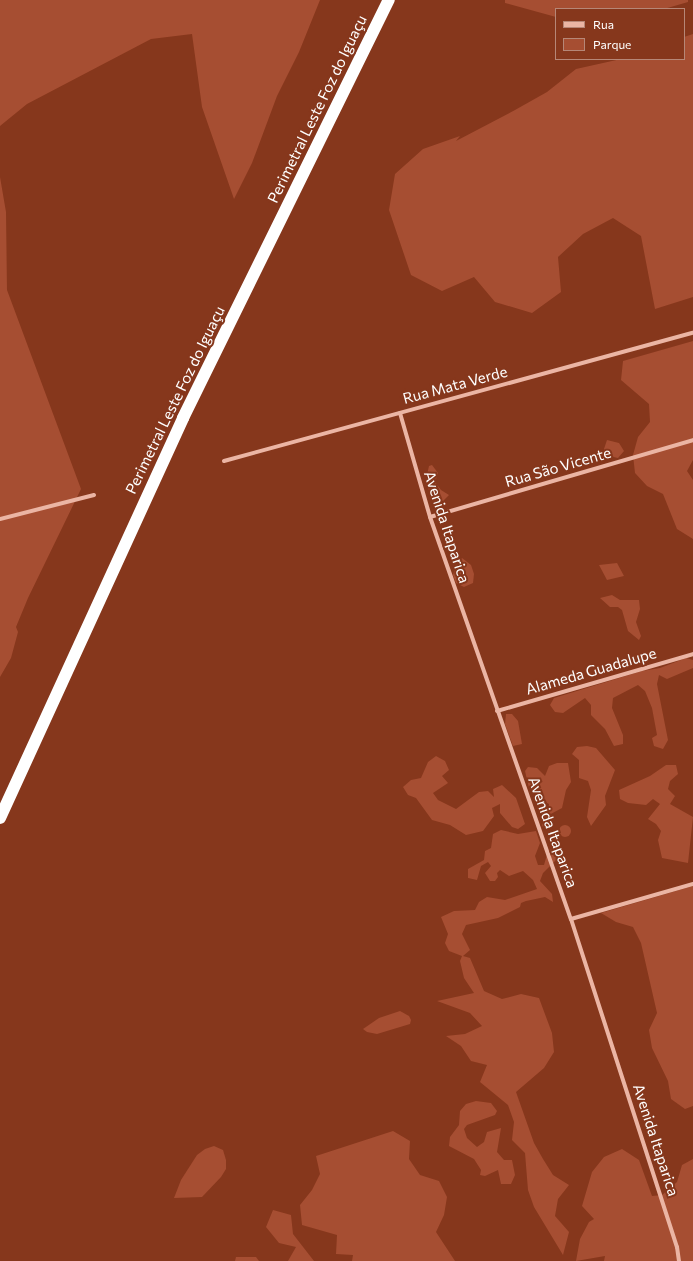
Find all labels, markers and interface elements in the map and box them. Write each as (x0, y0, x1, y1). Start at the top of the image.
legend (555, 8, 685, 60)
street label: Perimetral Leste Foz do Iguaçu (264, 12, 370, 206)
text: Rua (593, 17, 614, 31)
text: Parque (593, 37, 631, 51)
street label: Perimetral Leste Foz do Iguaçu (122, 303, 228, 497)
street label: Rua Mata Verde (401, 362, 509, 408)
street label: Rua São Vicente (503, 443, 613, 491)
street label: Avenida Itaparica (420, 469, 474, 585)
street label: Alameda Guadalupe (524, 644, 658, 698)
street label: Avenida Itaparica (525, 774, 581, 890)
street label: Avenida Itaparica (629, 1082, 683, 1198)

